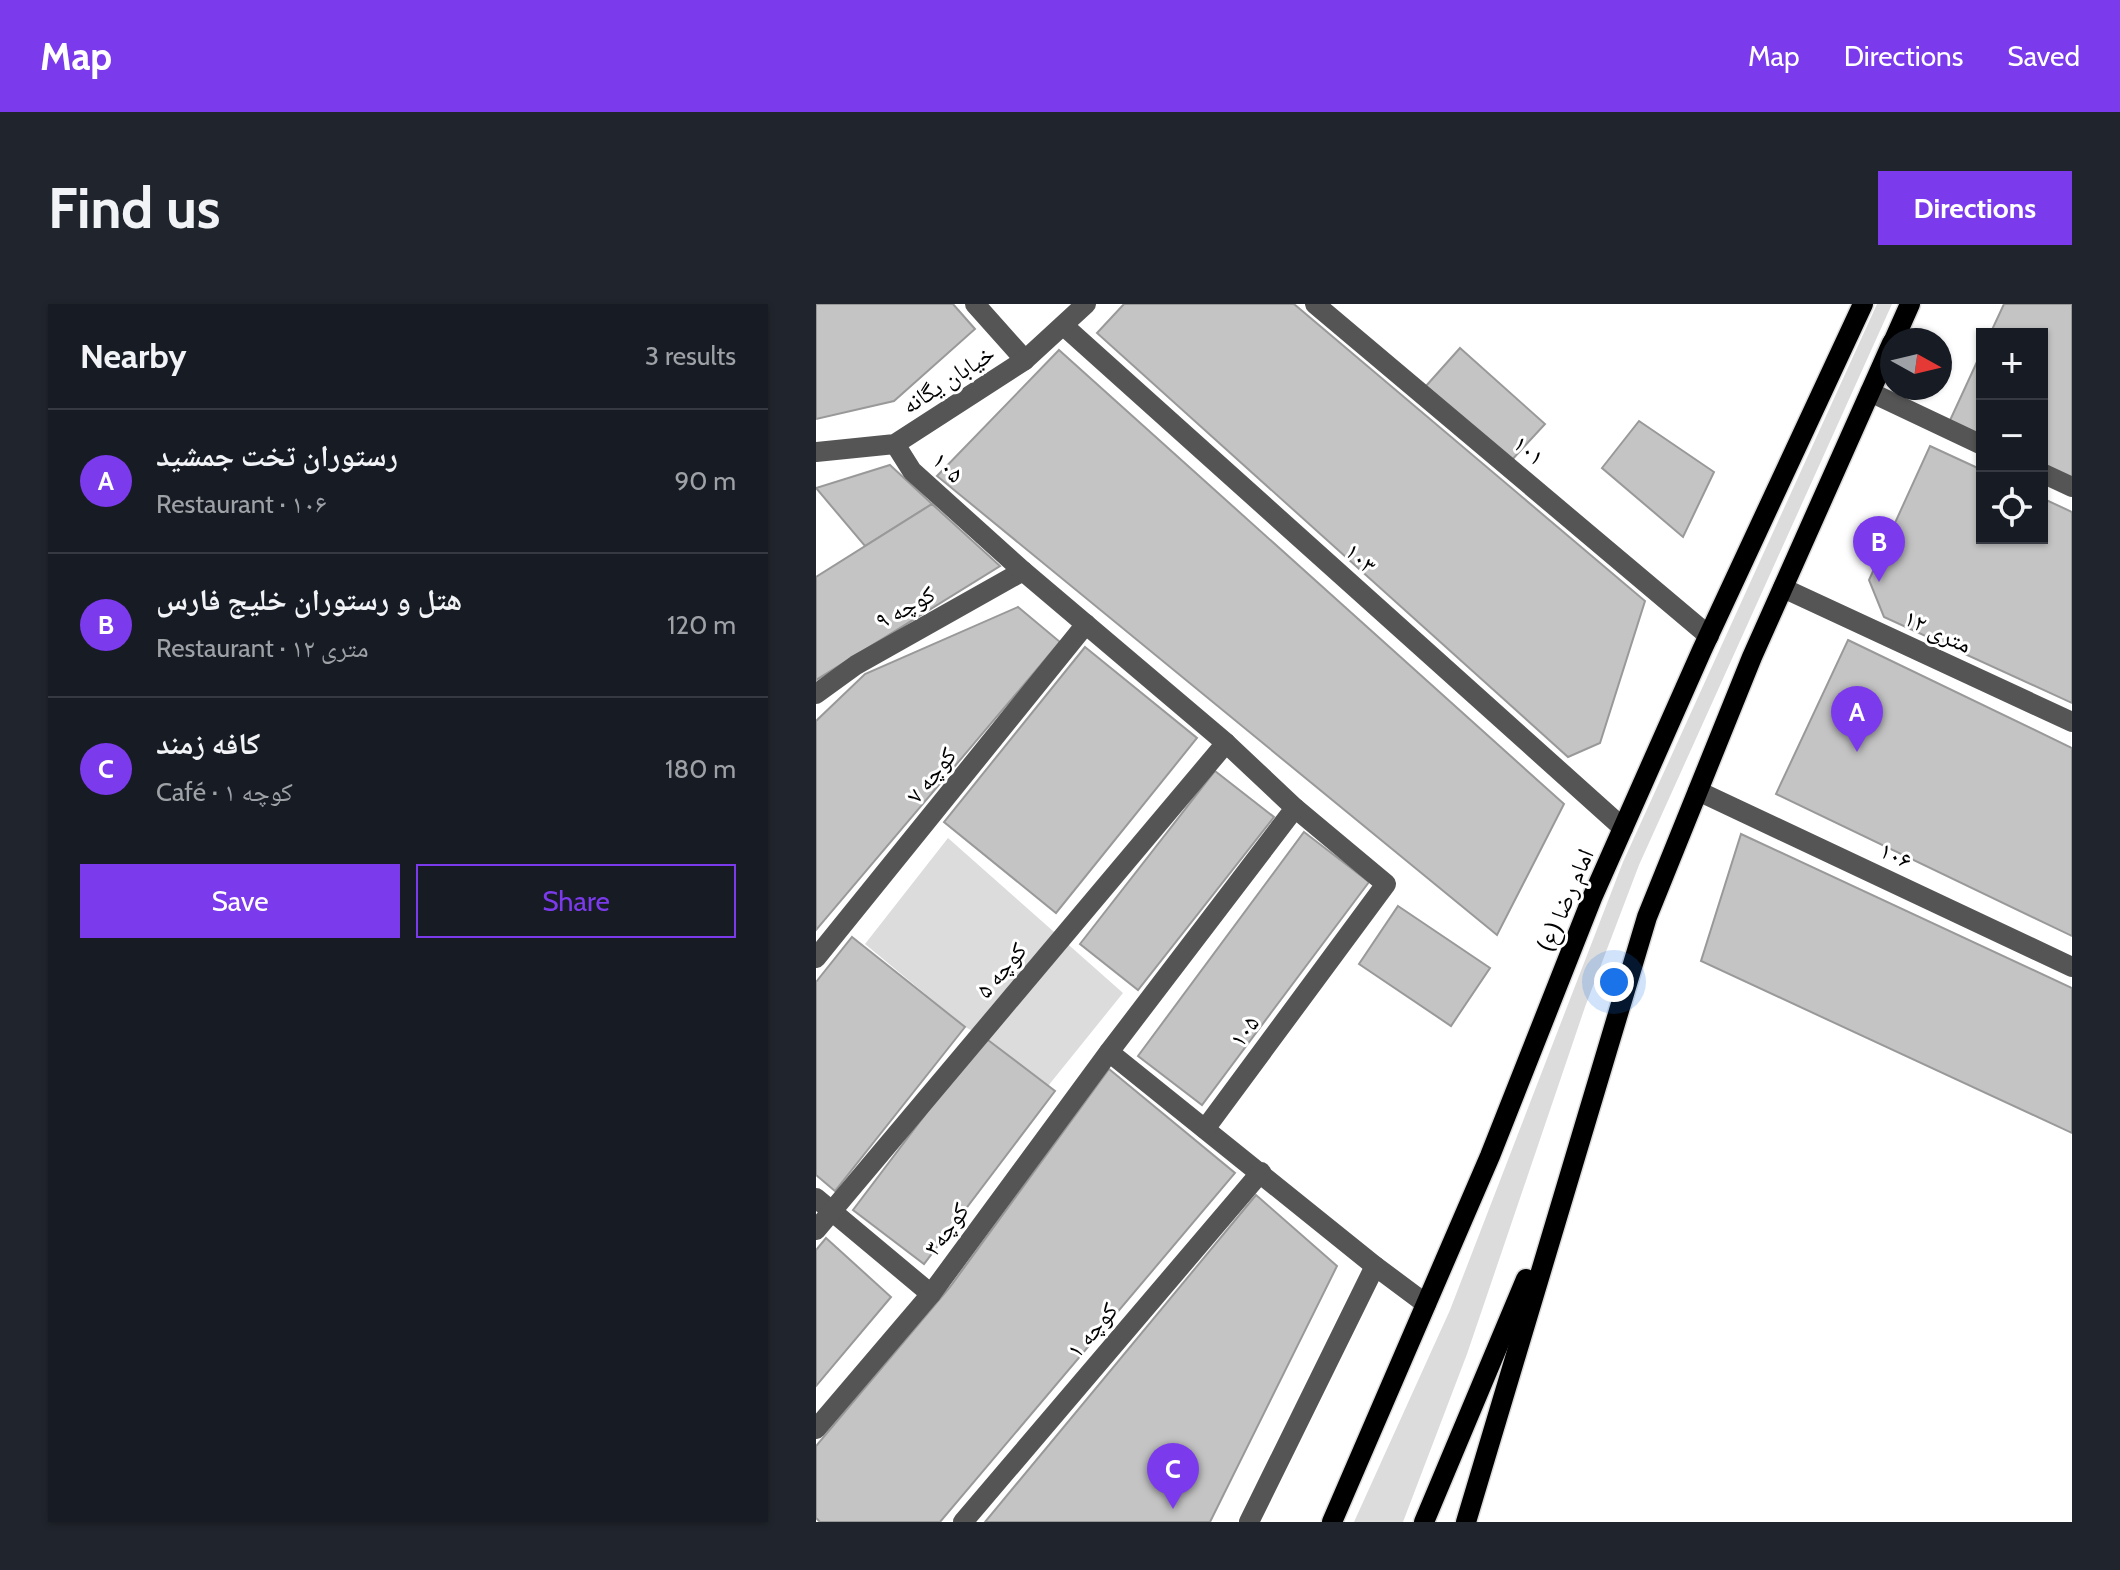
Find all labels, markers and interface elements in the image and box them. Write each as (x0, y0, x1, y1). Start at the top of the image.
text: Map (40, 33, 112, 80)
text: Map (1748, 39, 1800, 73)
text: Directions (1844, 39, 1963, 73)
text: Saved (2007, 39, 2080, 73)
button: Directions (1878, 171, 2072, 245)
text: Find us (48, 174, 221, 242)
north arrow (1880, 328, 1952, 400)
map controls (1976, 328, 2048, 544)
button: + (1976, 328, 2048, 400)
text: Nearby (80, 335, 187, 377)
street label: خیابان یگانه (896, 338, 1000, 420)
text: 3 results (645, 340, 736, 372)
button: − (1976, 400, 2048, 472)
street label: ۱۰۱ (1507, 429, 1551, 471)
text: رستوران تخت جمشید (156, 437, 398, 474)
street label: ۱۰۵ (926, 445, 970, 489)
text: A (98, 465, 114, 497)
text: 90 m (674, 465, 736, 497)
button: locate (1976, 472, 2048, 544)
text: Restaurant · ۱۰۶ (156, 488, 327, 520)
pin: B (1853, 516, 1905, 582)
street label: ۱۰۳ (1339, 536, 1383, 580)
street label: کوچه ۹ (870, 579, 940, 635)
text: هتل و رستوران خلیج فارس (156, 581, 462, 618)
street label: ۱۲ متری (1900, 603, 1976, 659)
text: B (98, 609, 114, 641)
text: 120 m (667, 609, 736, 641)
text: Restaurant · ۱۲ متری (156, 632, 369, 664)
pin: A (1831, 686, 1883, 752)
text: کافه زمند (156, 725, 260, 762)
street label: کوچه ۷ (900, 741, 962, 809)
text: C (98, 753, 114, 785)
text: 180 m (665, 753, 736, 785)
text: Café · کوچه ۱ (156, 776, 293, 808)
street label: ۱۰۶ (1875, 835, 1917, 875)
street label: امام رضا (ع) (1530, 844, 1601, 957)
button: Save (80, 864, 400, 938)
button: Share (416, 864, 736, 938)
street label: کوچه ۵ (969, 936, 1033, 1004)
your location (1594, 962, 1634, 1002)
street label: ۱۰۵ (1223, 1009, 1265, 1053)
street label: کوچه۳ (917, 1197, 975, 1261)
street label: کوچه ۱ (1060, 1296, 1124, 1364)
pin: C (1147, 1443, 1199, 1509)

